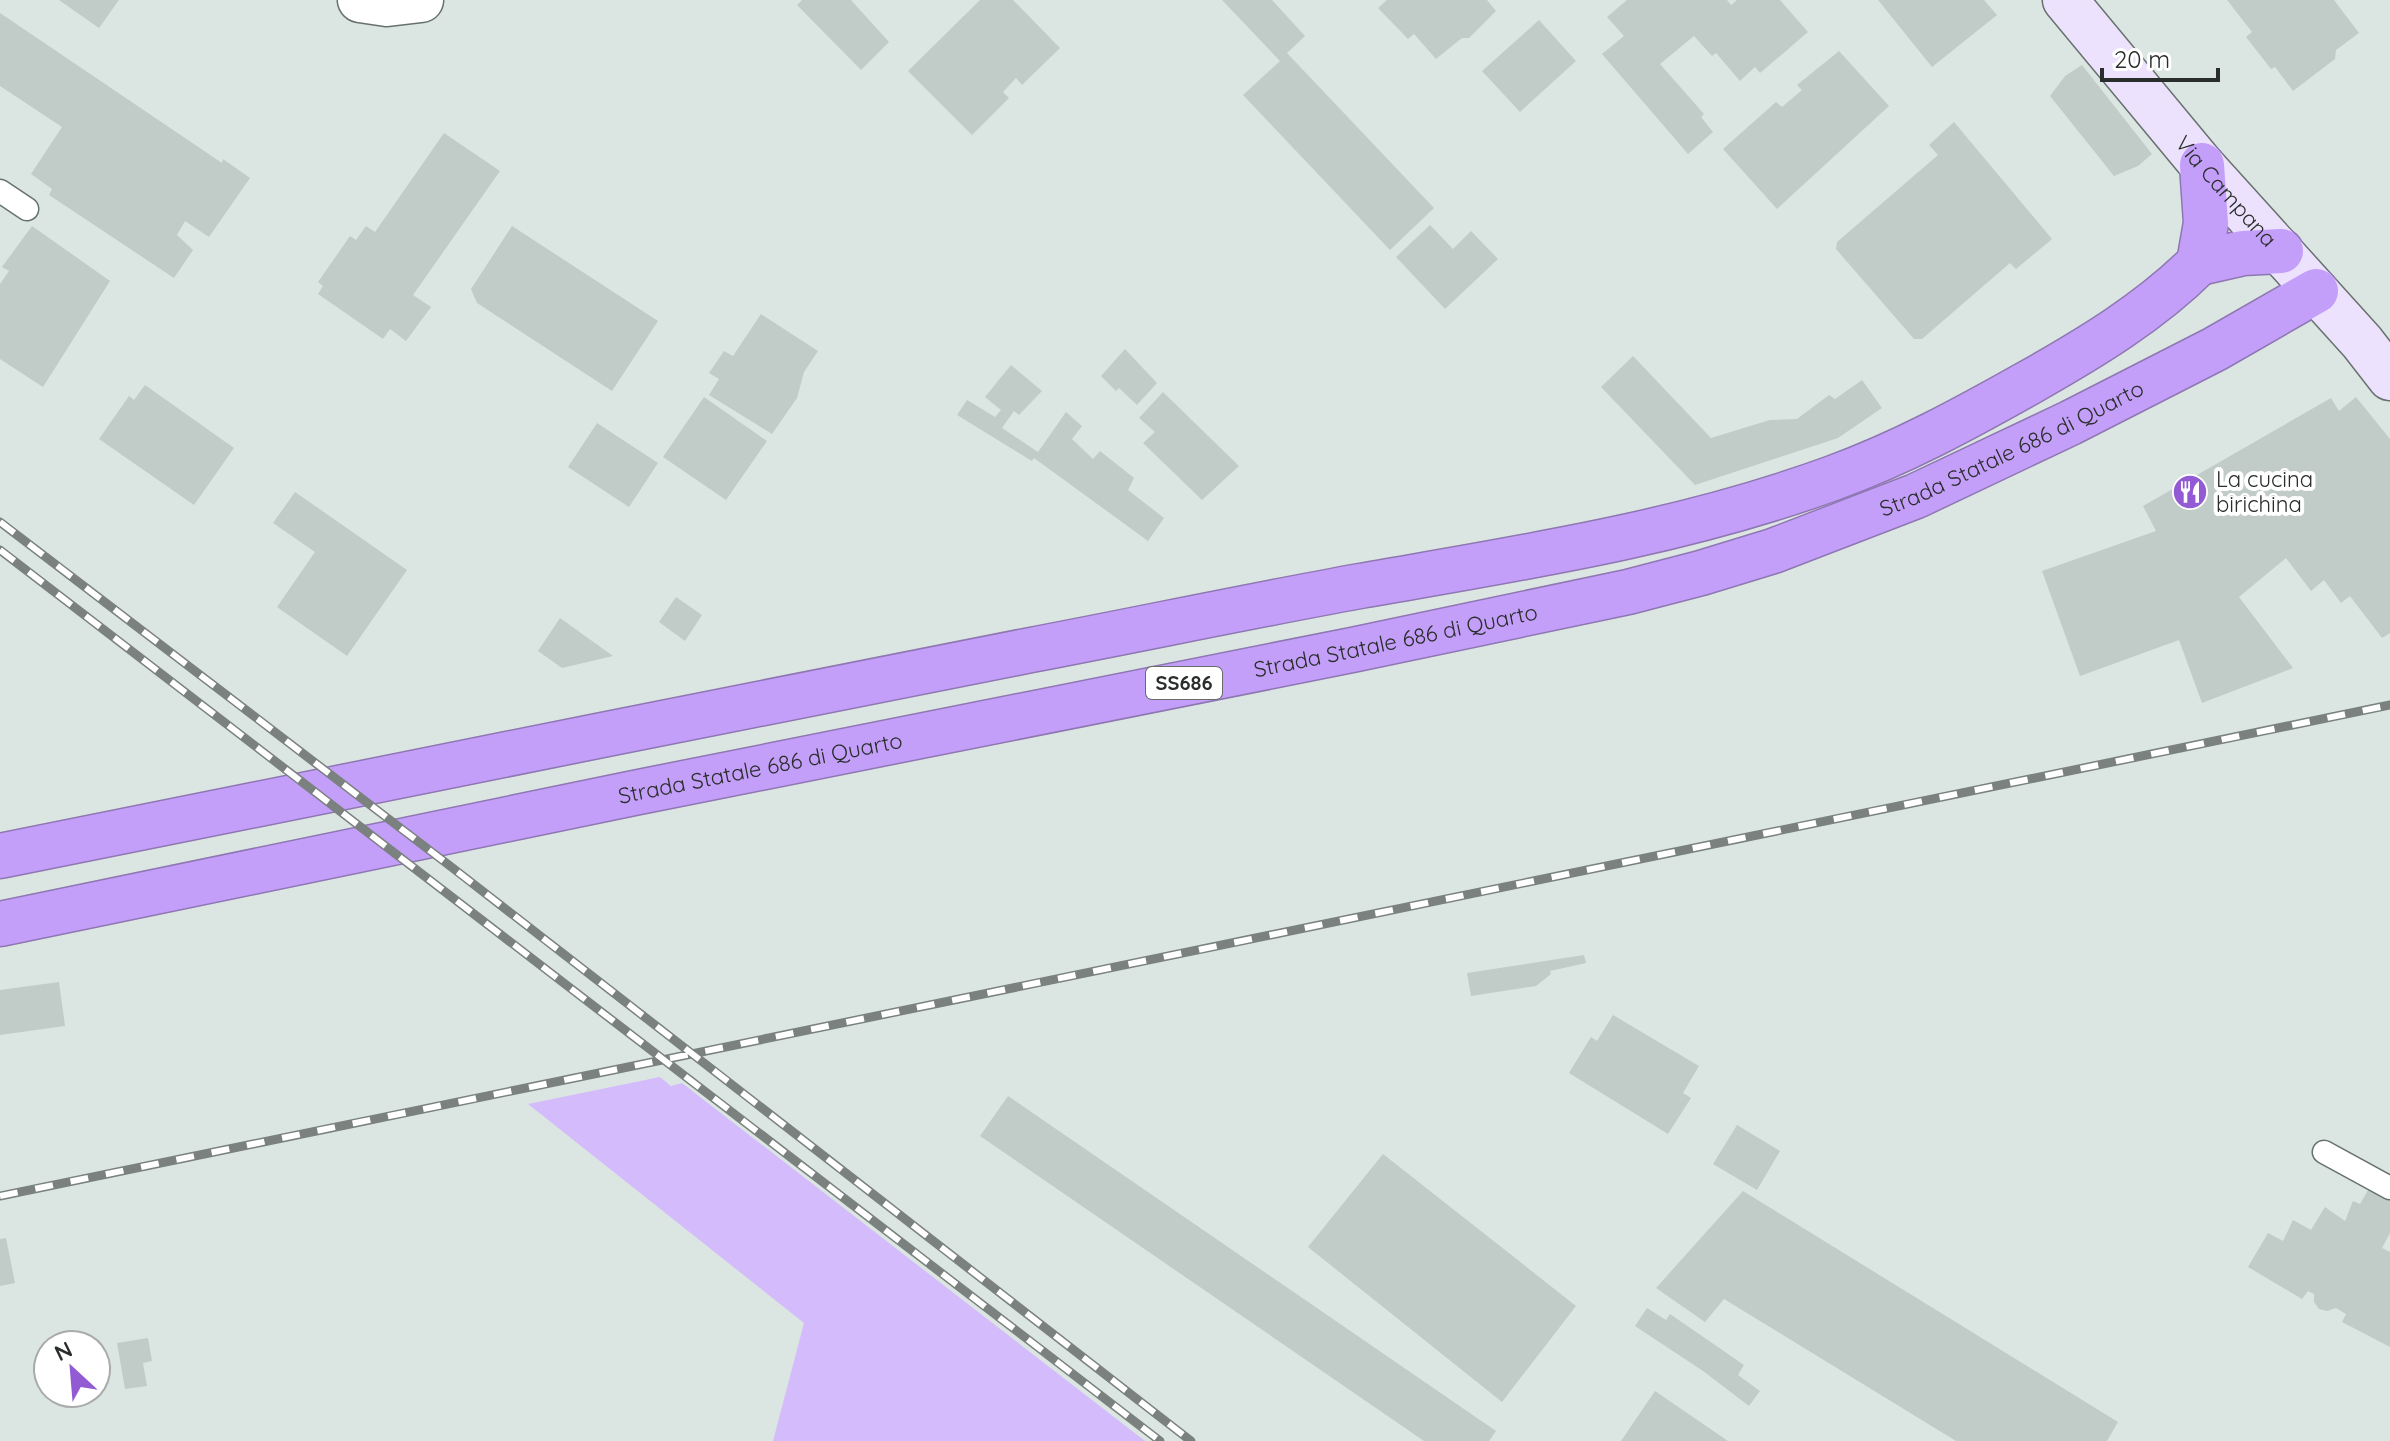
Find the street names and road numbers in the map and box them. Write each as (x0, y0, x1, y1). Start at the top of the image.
street label: Via Campana (2169, 130, 2283, 252)
street label: Strada Statale 686 di Quarto (1875, 374, 2148, 523)
street label: Strada Statale 686 di Quarto (1251, 597, 1540, 683)
road number: SS686 (1146, 667, 1222, 699)
street label: Strada Statale 686 di Quarto (616, 726, 905, 810)

